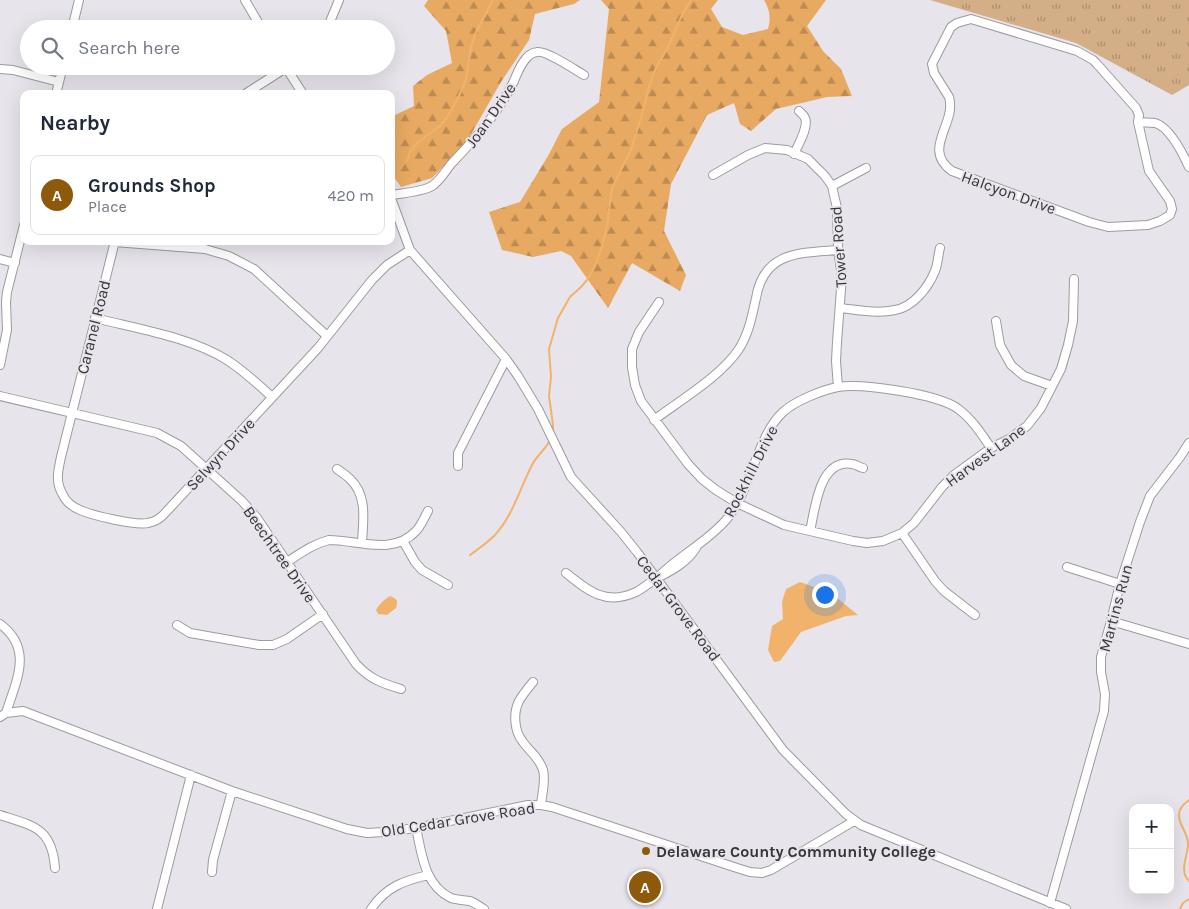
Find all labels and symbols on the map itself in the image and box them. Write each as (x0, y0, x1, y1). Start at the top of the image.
street label: Joan Drive (461, 79, 520, 151)
street label: Halcyon Drive (959, 167, 1059, 218)
street label: Tower Road (826, 206, 851, 288)
street label: Caranel Road (73, 278, 114, 376)
street label: Selwyn Drive (182, 414, 259, 495)
street label: Harvest Lane (942, 420, 1029, 491)
street label: Rockhill Drive (719, 422, 782, 520)
street label: Beechtree Drive (239, 502, 320, 606)
street label: Cedar Grove Road (633, 552, 725, 665)
street label: Martins Run (1095, 562, 1136, 654)
your location (812, 582, 838, 608)
street label: Old Cedar Grove Road (380, 798, 536, 841)
place label: Delaware County Community College (656, 842, 936, 861)
marker: Delaware County Community College (640, 845, 652, 857)
pin: A (629, 868, 661, 906)

